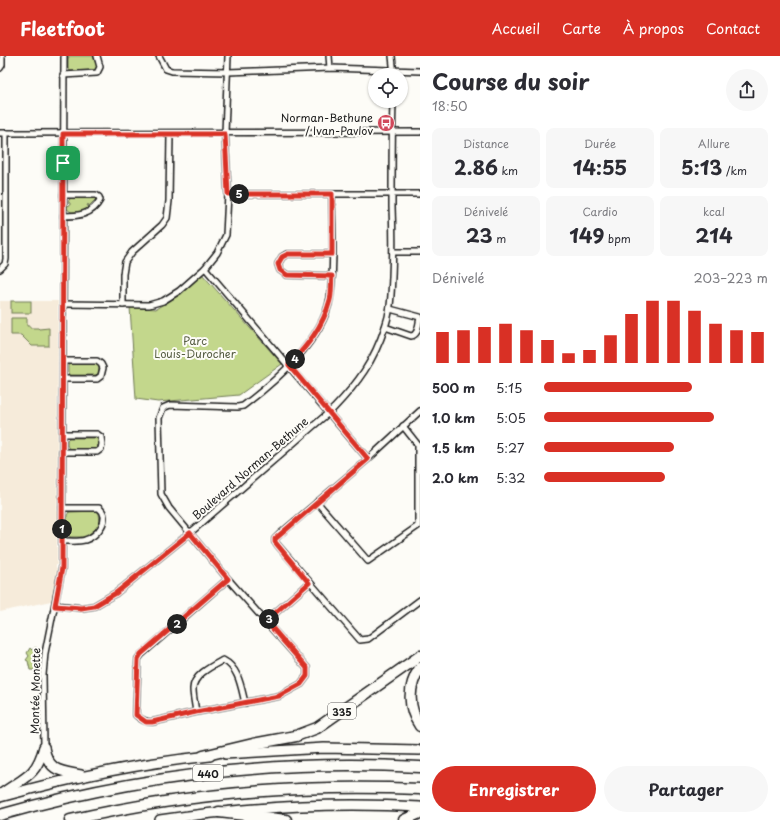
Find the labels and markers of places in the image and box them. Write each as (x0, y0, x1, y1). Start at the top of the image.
place label: Norman-Bethune / Ivan-Pavlov (281, 109, 373, 139)
bus stop icon: Norman-Bethune / Ivan-Pavlov (376, 113, 396, 133)
pin (46, 146, 80, 180)
pin: 5 (229, 184, 249, 204)
pin: 4 (285, 349, 305, 369)
pin: 1 (52, 519, 72, 539)
pin: 3 (259, 609, 279, 629)
pin: 2 (167, 614, 187, 634)

